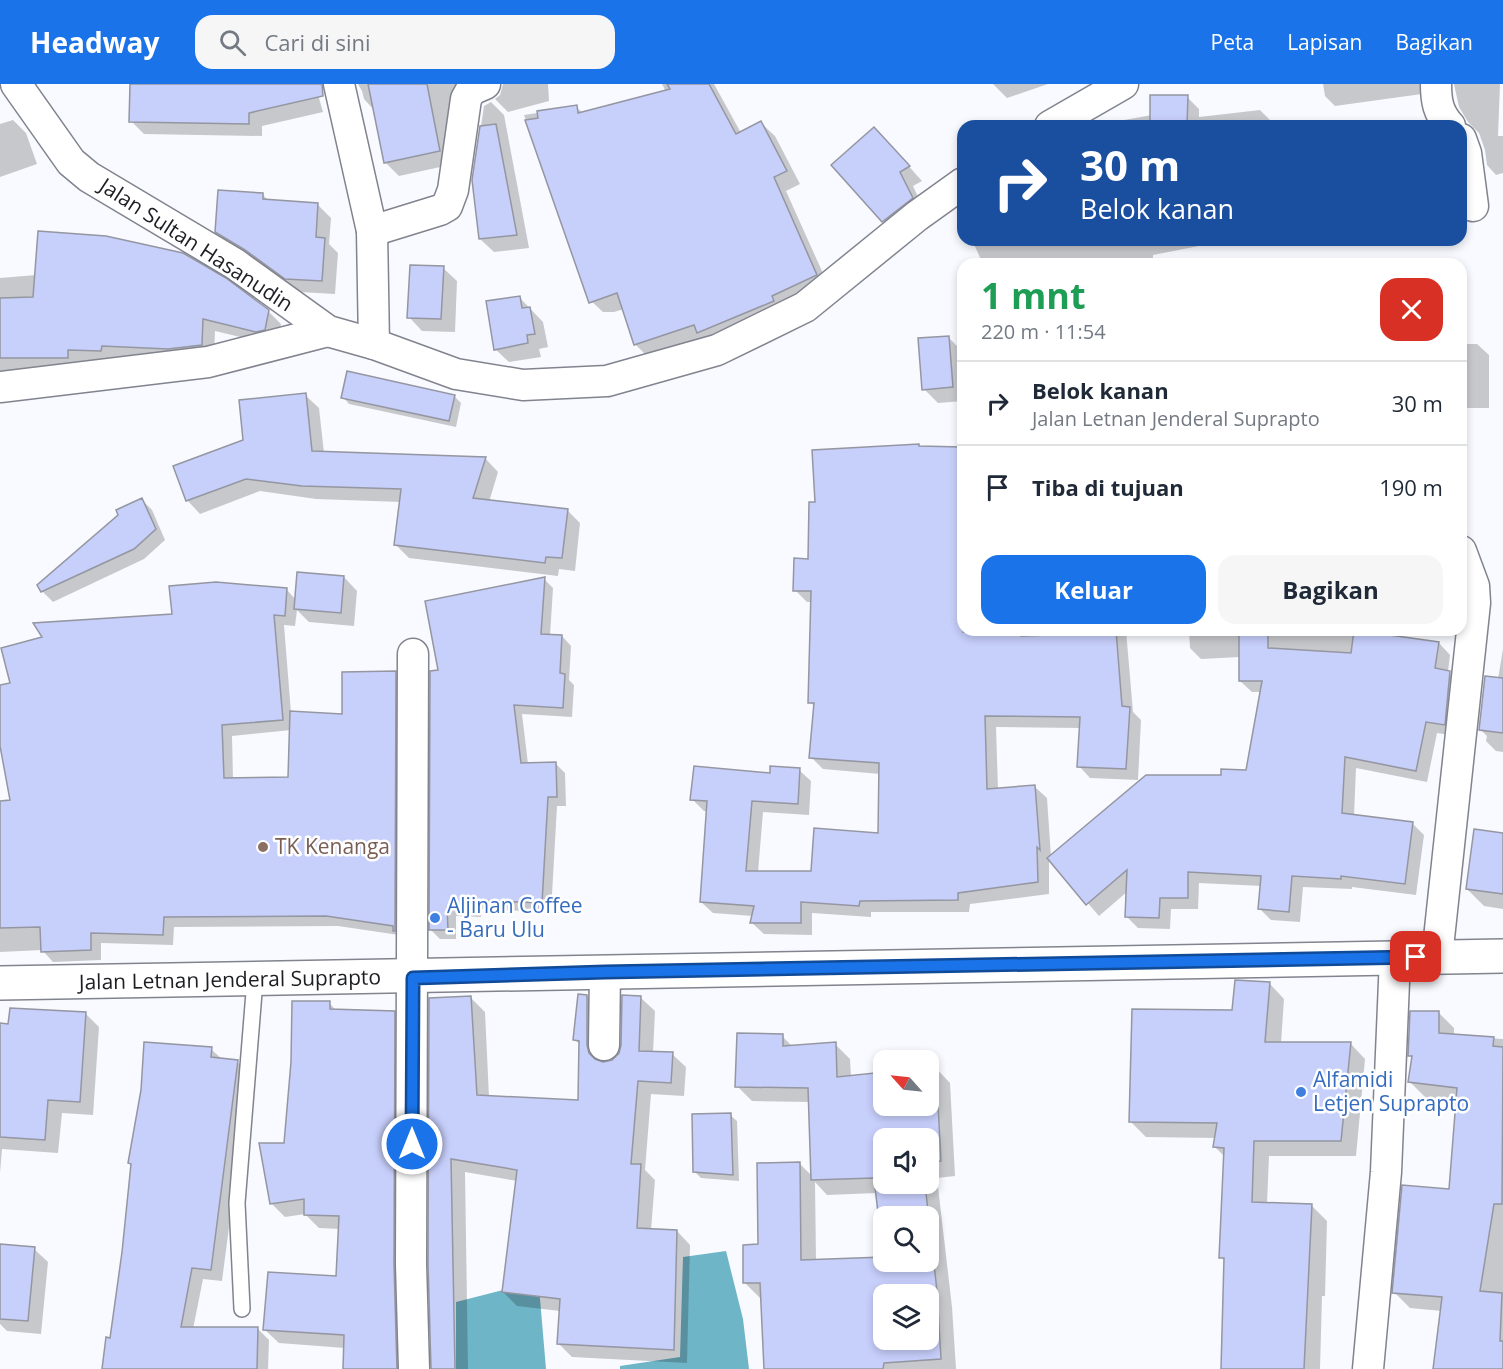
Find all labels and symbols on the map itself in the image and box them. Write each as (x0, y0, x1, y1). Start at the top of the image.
street label: Jalan Sultan Hasanudin (93, 170, 299, 317)
place label: TK Kenanga (275, 832, 390, 860)
marker: TK Kenanga (256, 840, 270, 854)
place label: Aljinan Coffee - Baru Ulu (447, 891, 583, 943)
marker: Aljinan Coffee - Baru Ulu (428, 911, 442, 925)
pin (1390, 931, 1441, 982)
street label: Jalan Letnan Jenderal Suprapto (77, 962, 381, 996)
north arrow (873, 1050, 939, 1116)
place label: Alfamidi Letjen Suprapto (1313, 1065, 1469, 1117)
marker: Alfamidi Letjen Suprapto (1294, 1085, 1308, 1099)
position arrow (380, 1112, 444, 1176)

